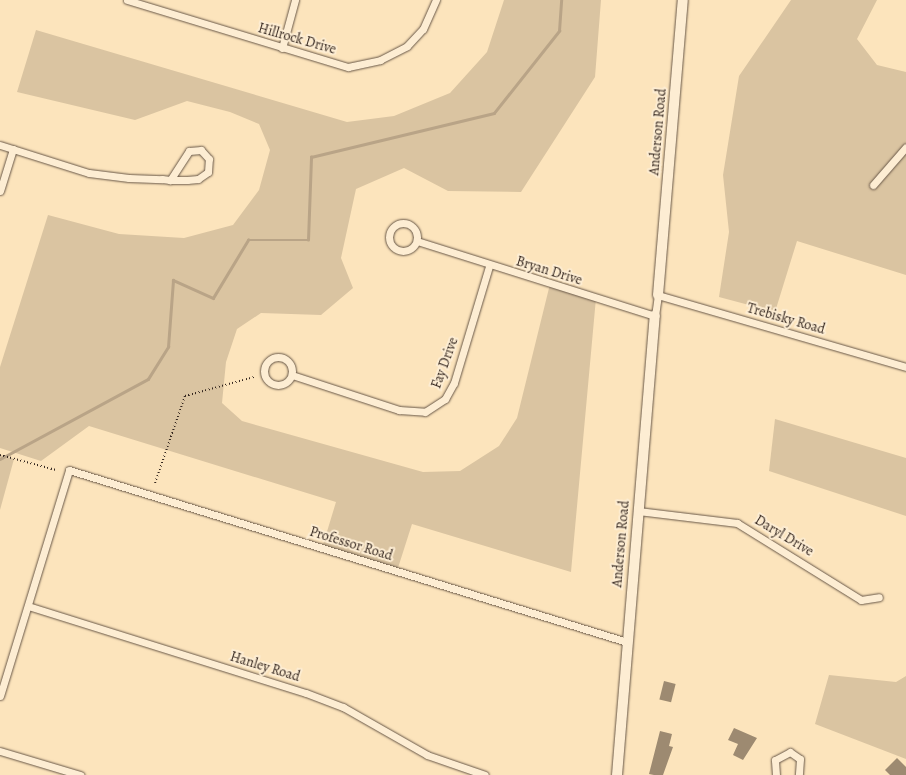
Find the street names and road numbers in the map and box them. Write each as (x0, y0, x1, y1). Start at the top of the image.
street label: Hillrock Drive (256, 20, 338, 58)
street label: Anderson Road (646, 88, 670, 176)
street label: Bryan Drive (514, 253, 584, 289)
street label: Trebisky Road (745, 300, 827, 338)
street label: Fay Drive (428, 335, 462, 391)
street label: Anderson Road (609, 500, 633, 588)
street label: Daryl Drive (751, 512, 817, 560)
street label: Professor Road (307, 523, 395, 565)
street label: Hanley Road (228, 648, 302, 686)

